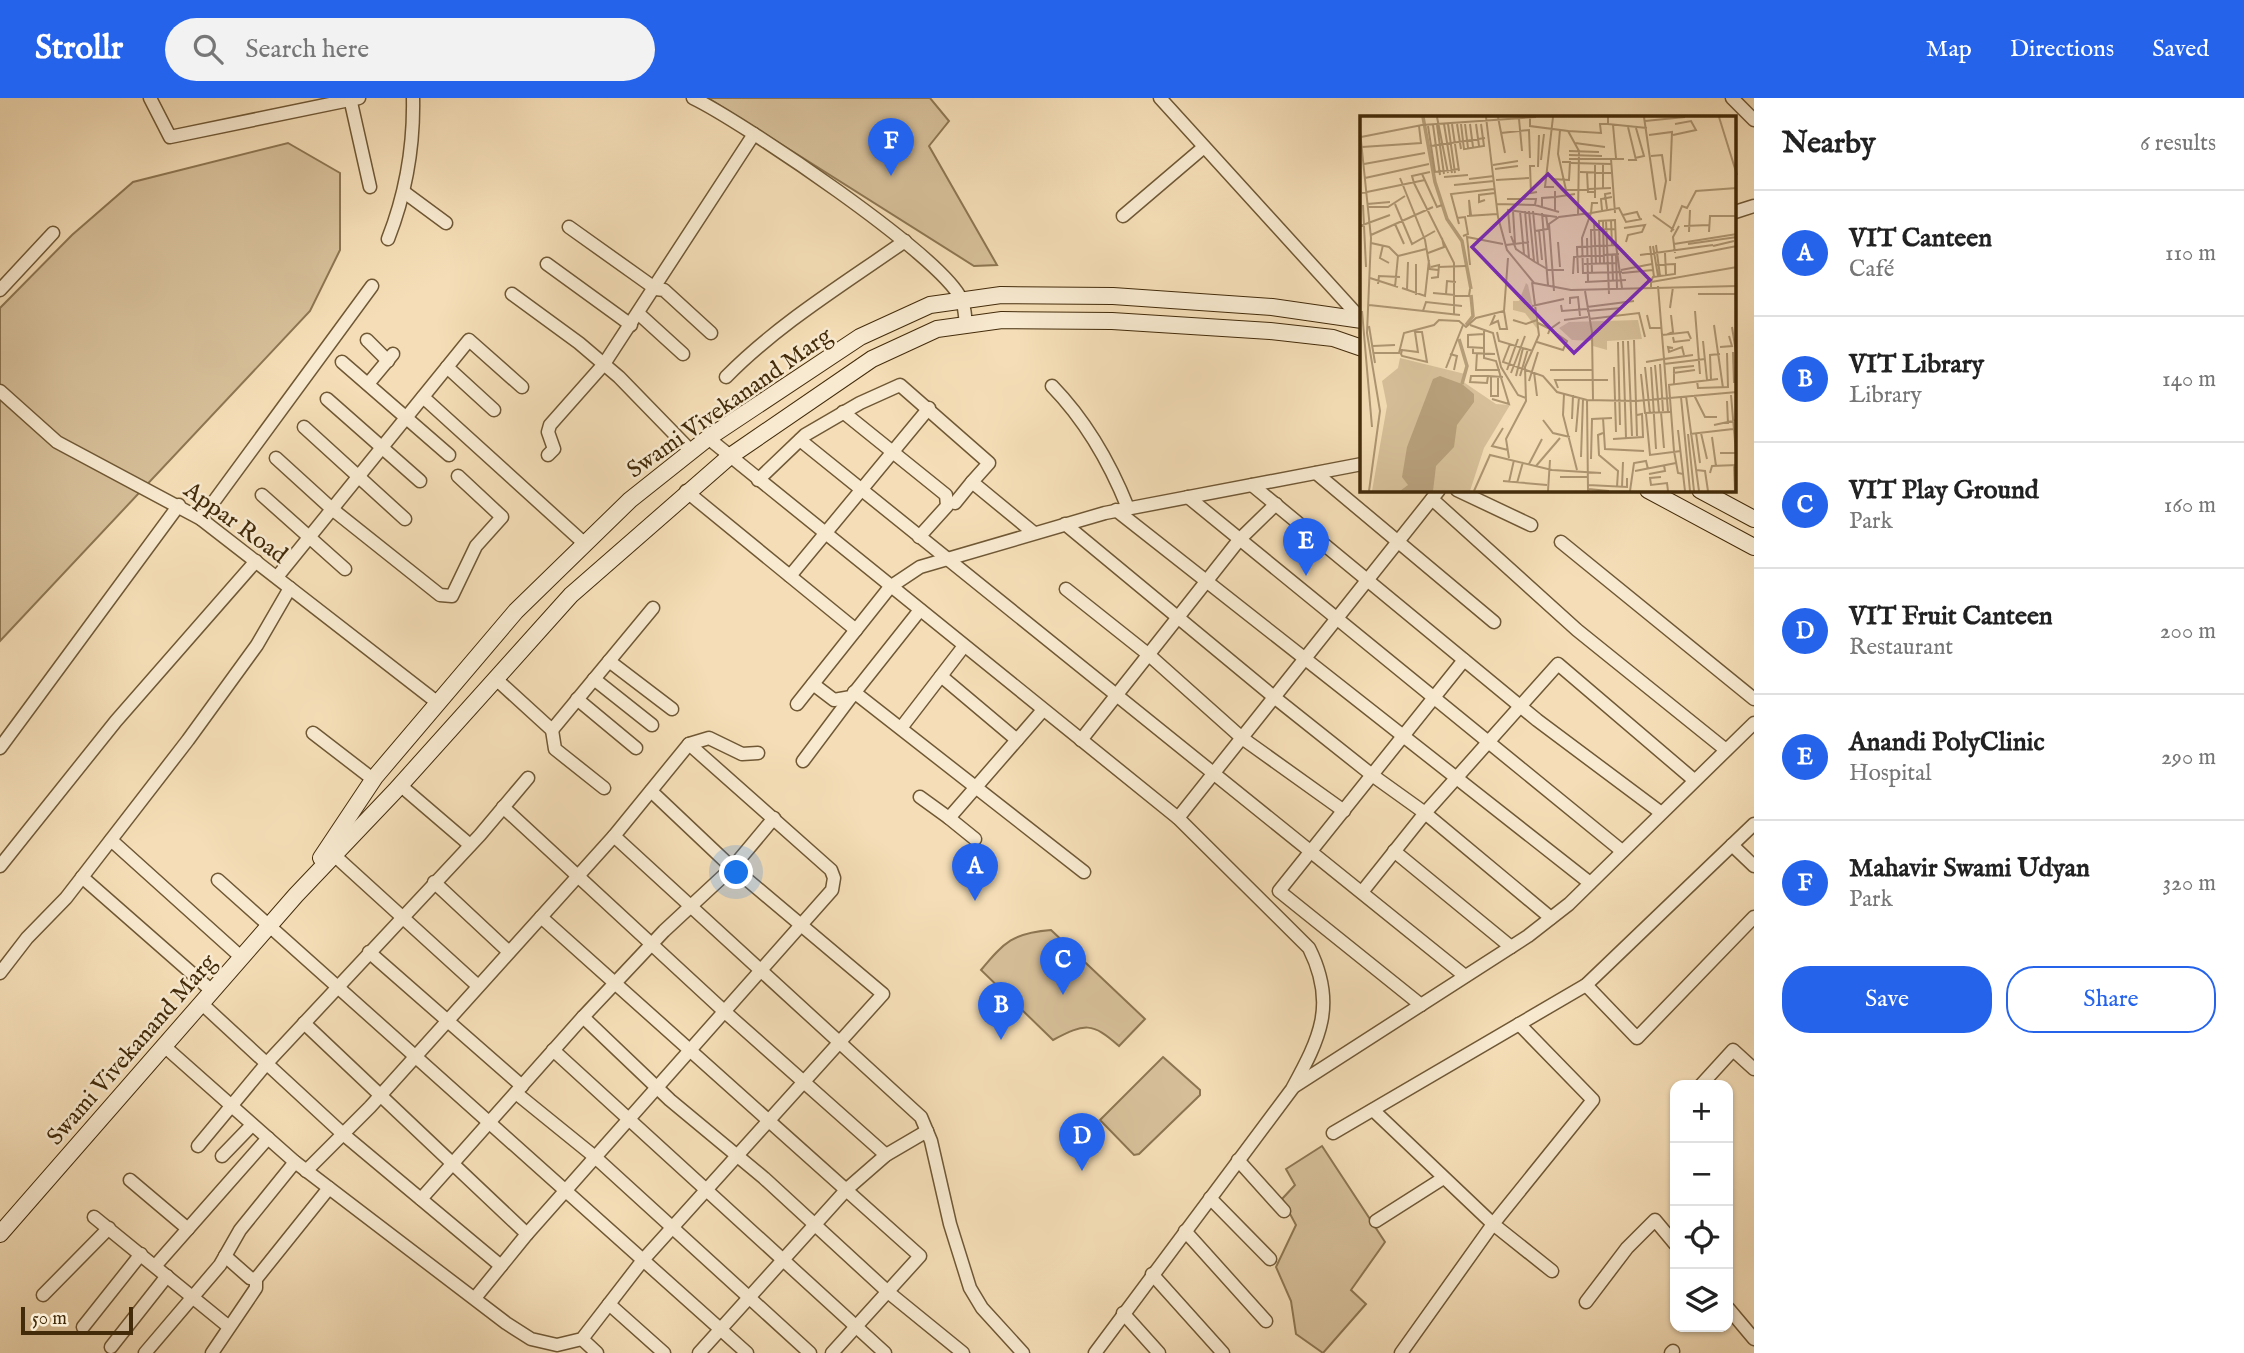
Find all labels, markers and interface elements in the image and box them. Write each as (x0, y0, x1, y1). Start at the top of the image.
search box (165, 18, 655, 81)
text: Strollr (35, 28, 123, 70)
icon: search (189, 30, 227, 68)
text: Search here (245, 33, 369, 66)
text: Map (1926, 34, 1972, 65)
text: Directions (2010, 34, 2114, 65)
text: Saved (2152, 34, 2209, 65)
inset map (1360, 116, 1736, 492)
pin: F (868, 118, 914, 176)
text: Nearby (1782, 125, 1875, 163)
text: 6 results (2140, 129, 2216, 158)
text: VIT Canteen (1849, 222, 1992, 255)
text: A (1797, 239, 1813, 268)
text: 110 m (2165, 239, 2216, 268)
text: Café (1849, 255, 1894, 284)
street label: Swami Vivekanand Marg (621, 320, 839, 486)
text: VIT Library (1849, 348, 1984, 381)
text: B (1797, 365, 1813, 394)
text: 140 m (2162, 365, 2216, 394)
text: Library (1849, 381, 1922, 410)
text: VIT Play Ground (1849, 474, 2039, 507)
street label: Appar Road (176, 475, 293, 571)
text: C (1797, 491, 1813, 520)
text: 160 m (2164, 491, 2216, 520)
text: Park (1849, 507, 1893, 536)
pin: E (1283, 518, 1329, 576)
text: VIT Fruit Canteen (1849, 600, 2053, 633)
text: D (1796, 617, 1814, 646)
text: 200 m (2160, 617, 2216, 646)
text: Restaurant (1849, 633, 1953, 662)
text: Anandi PolyClinic (1849, 726, 2045, 759)
text: E (1797, 743, 1813, 772)
text: 290 m (2161, 743, 2216, 772)
text: Hospital (1849, 759, 1931, 788)
pin: A (952, 843, 998, 901)
text: Mahavir Swami Udyan (1849, 852, 2090, 885)
your location (719, 855, 753, 889)
text: F (1798, 869, 1812, 898)
text: 320 m (2163, 869, 2216, 898)
text: Park (1849, 885, 1893, 914)
pin: C (1040, 937, 1086, 995)
street label: Swami Vivekanand Marg (40, 947, 224, 1152)
button: Save (1782, 966, 1992, 1033)
button: Share (2006, 966, 2216, 1033)
pin: B (978, 982, 1024, 1040)
map controls (1670, 1080, 1733, 1332)
button: + (1670, 1080, 1733, 1143)
pin: D (1059, 1113, 1105, 1171)
button: − (1670, 1143, 1733, 1206)
button: locate (1670, 1206, 1733, 1269)
button: layers (1670, 1269, 1733, 1332)
scale bar (21, 1304, 133, 1336)
text: 50 m (32, 1307, 67, 1331)

